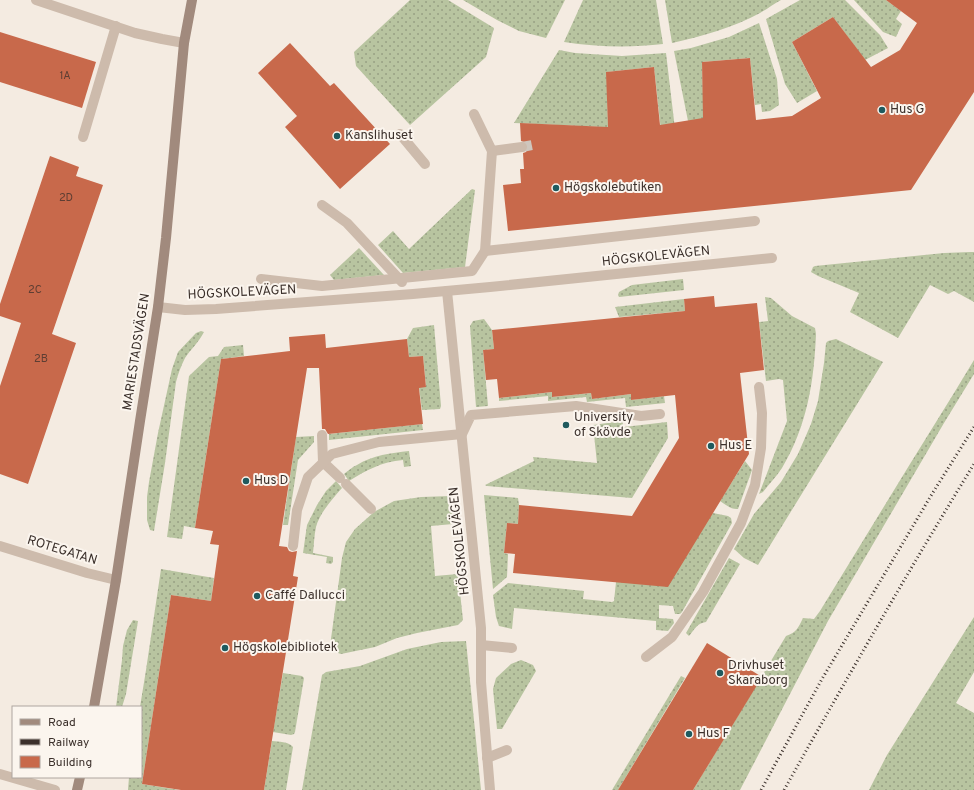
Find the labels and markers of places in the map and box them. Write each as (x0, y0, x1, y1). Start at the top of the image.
place label: Hus G (890, 102, 925, 118)
marker: Hus G (877, 105, 887, 115)
place label: Kanslihuset (345, 128, 413, 144)
marker: Kanslihuset (332, 131, 342, 141)
place label: Högskolebutiken (564, 180, 662, 196)
marker: Högskolebutiken (551, 183, 561, 193)
place label: University of Skövde (574, 410, 633, 441)
marker: University of Skövde (561, 420, 571, 430)
place label: Hus E (719, 438, 752, 454)
marker: Hus E (706, 441, 716, 451)
place label: Hus D (254, 473, 288, 489)
marker: Hus D (241, 476, 251, 486)
place label: Caffé Dallucci (265, 588, 345, 604)
marker: Caffé Dallucci (252, 591, 262, 601)
place label: Högskolebibliotek (233, 640, 338, 656)
marker: Högskolebibliotek (220, 643, 230, 653)
place label: Drivhuset Skaraborg (728, 658, 788, 689)
marker: Drivhuset Skaraborg (715, 668, 725, 678)
place label: Hus F (697, 726, 730, 742)
marker: Hus F (684, 729, 694, 739)

